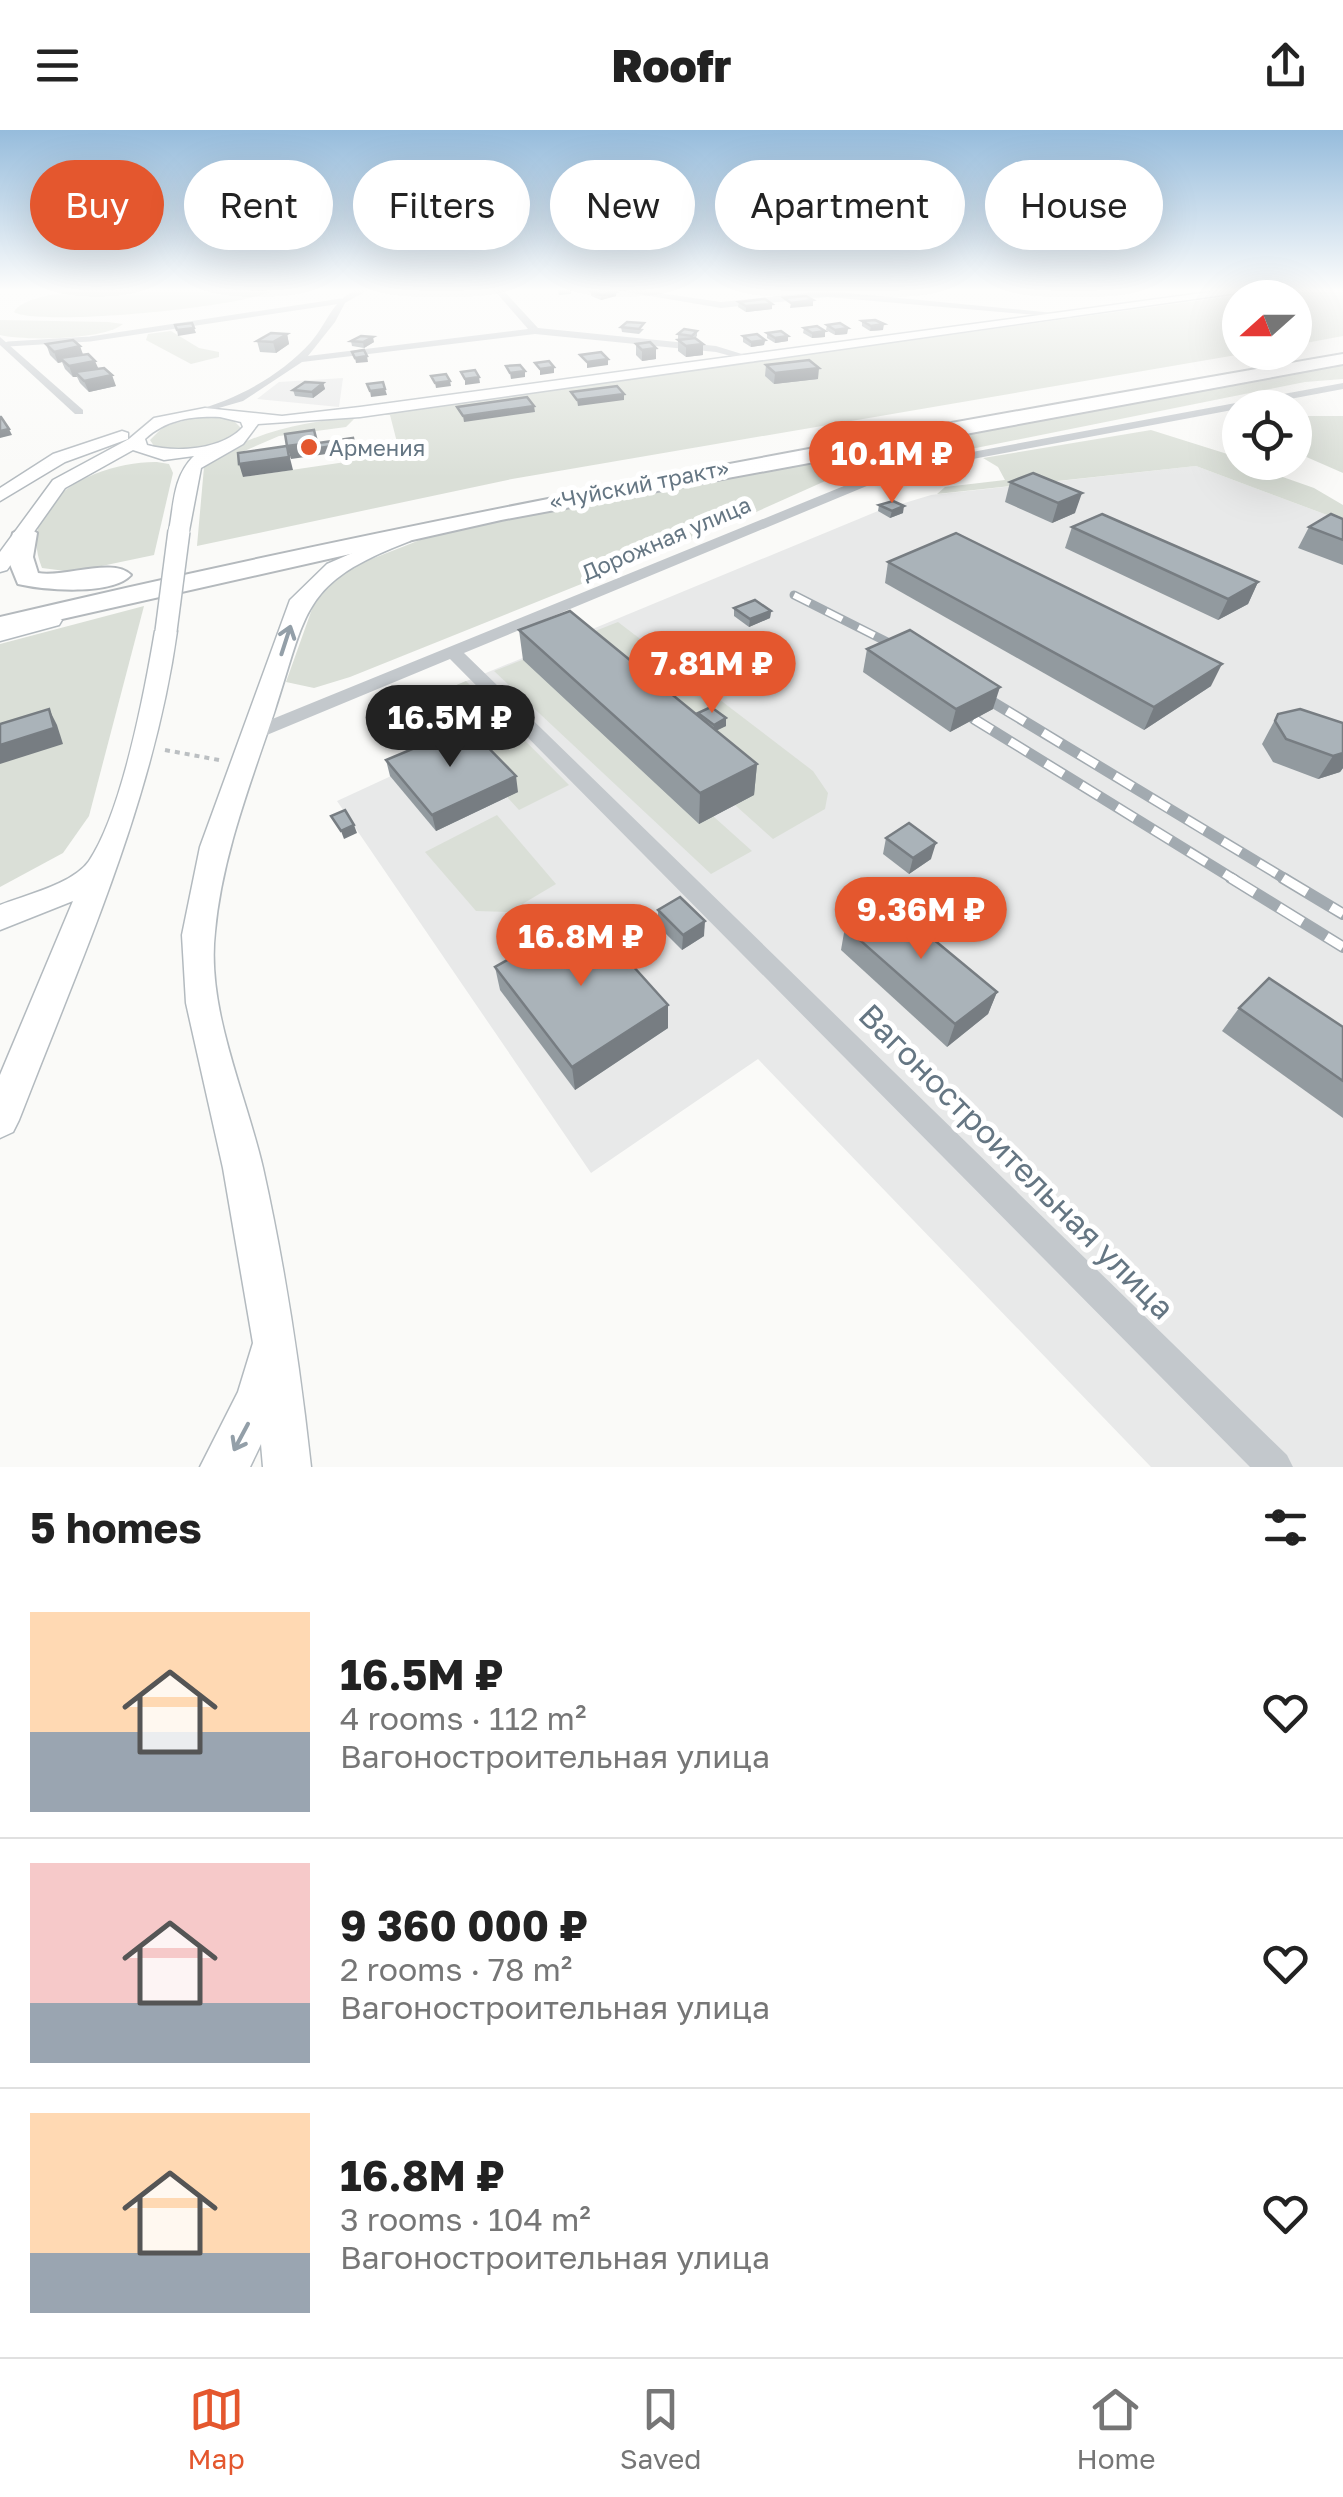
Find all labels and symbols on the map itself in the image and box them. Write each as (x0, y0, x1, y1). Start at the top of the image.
north arrow (1222, 280, 1312, 370)
pin: 10.1M ₽ (800, 421, 984, 506)
place label: Армения (329, 434, 425, 461)
marker: Армения (298, 436, 320, 458)
street label: «Чуйский тракт» (547, 453, 731, 515)
street label: Дорожная улица (577, 490, 755, 586)
one-way arrow (278, 625, 296, 656)
pin: 7.81M ₽ (620, 631, 804, 716)
pin: 16.5M ₽ (358, 685, 542, 770)
pin: 9.36M ₽ (829, 877, 1013, 962)
pin: 16.8M ₽ (489, 904, 673, 989)
street label: Вагоностроительная улица (852, 996, 1182, 1326)
one-way arrow (231, 1422, 250, 1451)

